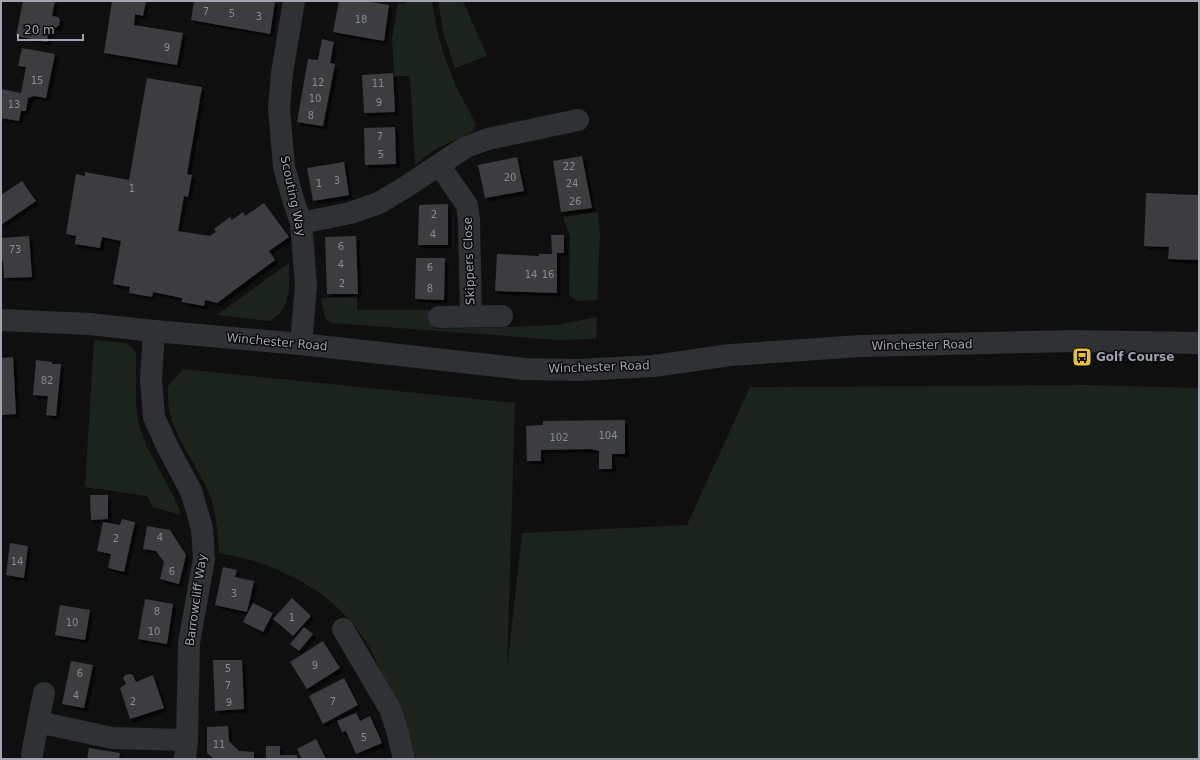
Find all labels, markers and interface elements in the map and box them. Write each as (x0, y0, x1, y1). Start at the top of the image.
house number: 7 (203, 6, 209, 17)
house number: 5 (229, 8, 235, 19)
house number: 3 (256, 11, 262, 22)
house number: 18 (355, 14, 367, 25)
scale bar (18, 16, 83, 42)
text: 20 m (24, 23, 55, 37)
house number: 9 (164, 42, 170, 53)
house number: 15 (31, 75, 43, 86)
house number: 12 (312, 77, 324, 88)
house number: 11 (372, 78, 384, 89)
house number: 10 (309, 93, 321, 104)
house number: 9 (376, 97, 382, 108)
house number: 13 (8, 99, 20, 110)
house number: 8 (308, 110, 314, 121)
house number: 7 (377, 131, 383, 142)
house number: 5 (378, 149, 384, 160)
street label: Scouting Way (278, 155, 308, 237)
house number: 22 (563, 161, 575, 172)
house number: 20 (504, 172, 516, 183)
house number: 3 (334, 175, 340, 186)
house number: 1 (316, 178, 322, 189)
house number: 24 (566, 178, 578, 189)
house number: 1 (129, 183, 135, 194)
house number: 26 (569, 196, 581, 207)
house number: 2 (431, 209, 437, 220)
street label: Skippers Close (460, 217, 478, 305)
house number: 4 (430, 229, 436, 240)
house number: 6 (338, 241, 344, 252)
house number: 73 (9, 244, 21, 255)
house number: 4 (338, 259, 344, 270)
house number: 6 (427, 262, 433, 273)
house number: 14 (525, 269, 537, 280)
house number: 16 (542, 269, 554, 280)
house number: 2 (339, 278, 345, 289)
house number: 8 (427, 283, 433, 294)
street label: Winchester Road (226, 331, 328, 353)
street label: Winchester Road (871, 337, 973, 353)
bus stop icon: Golf Course (1071, 346, 1093, 368)
place label: Golf Course (1096, 350, 1174, 364)
street label: Winchester Road (548, 358, 650, 376)
house number: 82 (41, 375, 53, 386)
house number: 104 (598, 430, 618, 441)
house number: 102 (549, 432, 569, 443)
house number: 4 (157, 532, 163, 543)
house number: 2 (113, 533, 119, 544)
street label: Barrowcliff Way (183, 553, 209, 647)
house number: 14 (11, 556, 23, 567)
house number: 6 (169, 566, 175, 577)
house number: 3 (231, 588, 237, 599)
house number: 8 (154, 606, 160, 617)
house number: 1 (289, 612, 295, 623)
house number: 10 (66, 617, 78, 628)
house number: 10 (148, 626, 160, 637)
house number: 9 (312, 660, 318, 671)
house number: 5 (225, 663, 231, 674)
house number: 6 (77, 668, 83, 679)
house number: 7 (225, 680, 231, 691)
house number: 4 (73, 690, 79, 701)
house number: 2 (130, 696, 136, 707)
house number: 7 (330, 696, 336, 707)
house number: 9 (226, 697, 232, 708)
house number: 5 (361, 732, 367, 743)
house number: 11 (213, 739, 225, 750)

